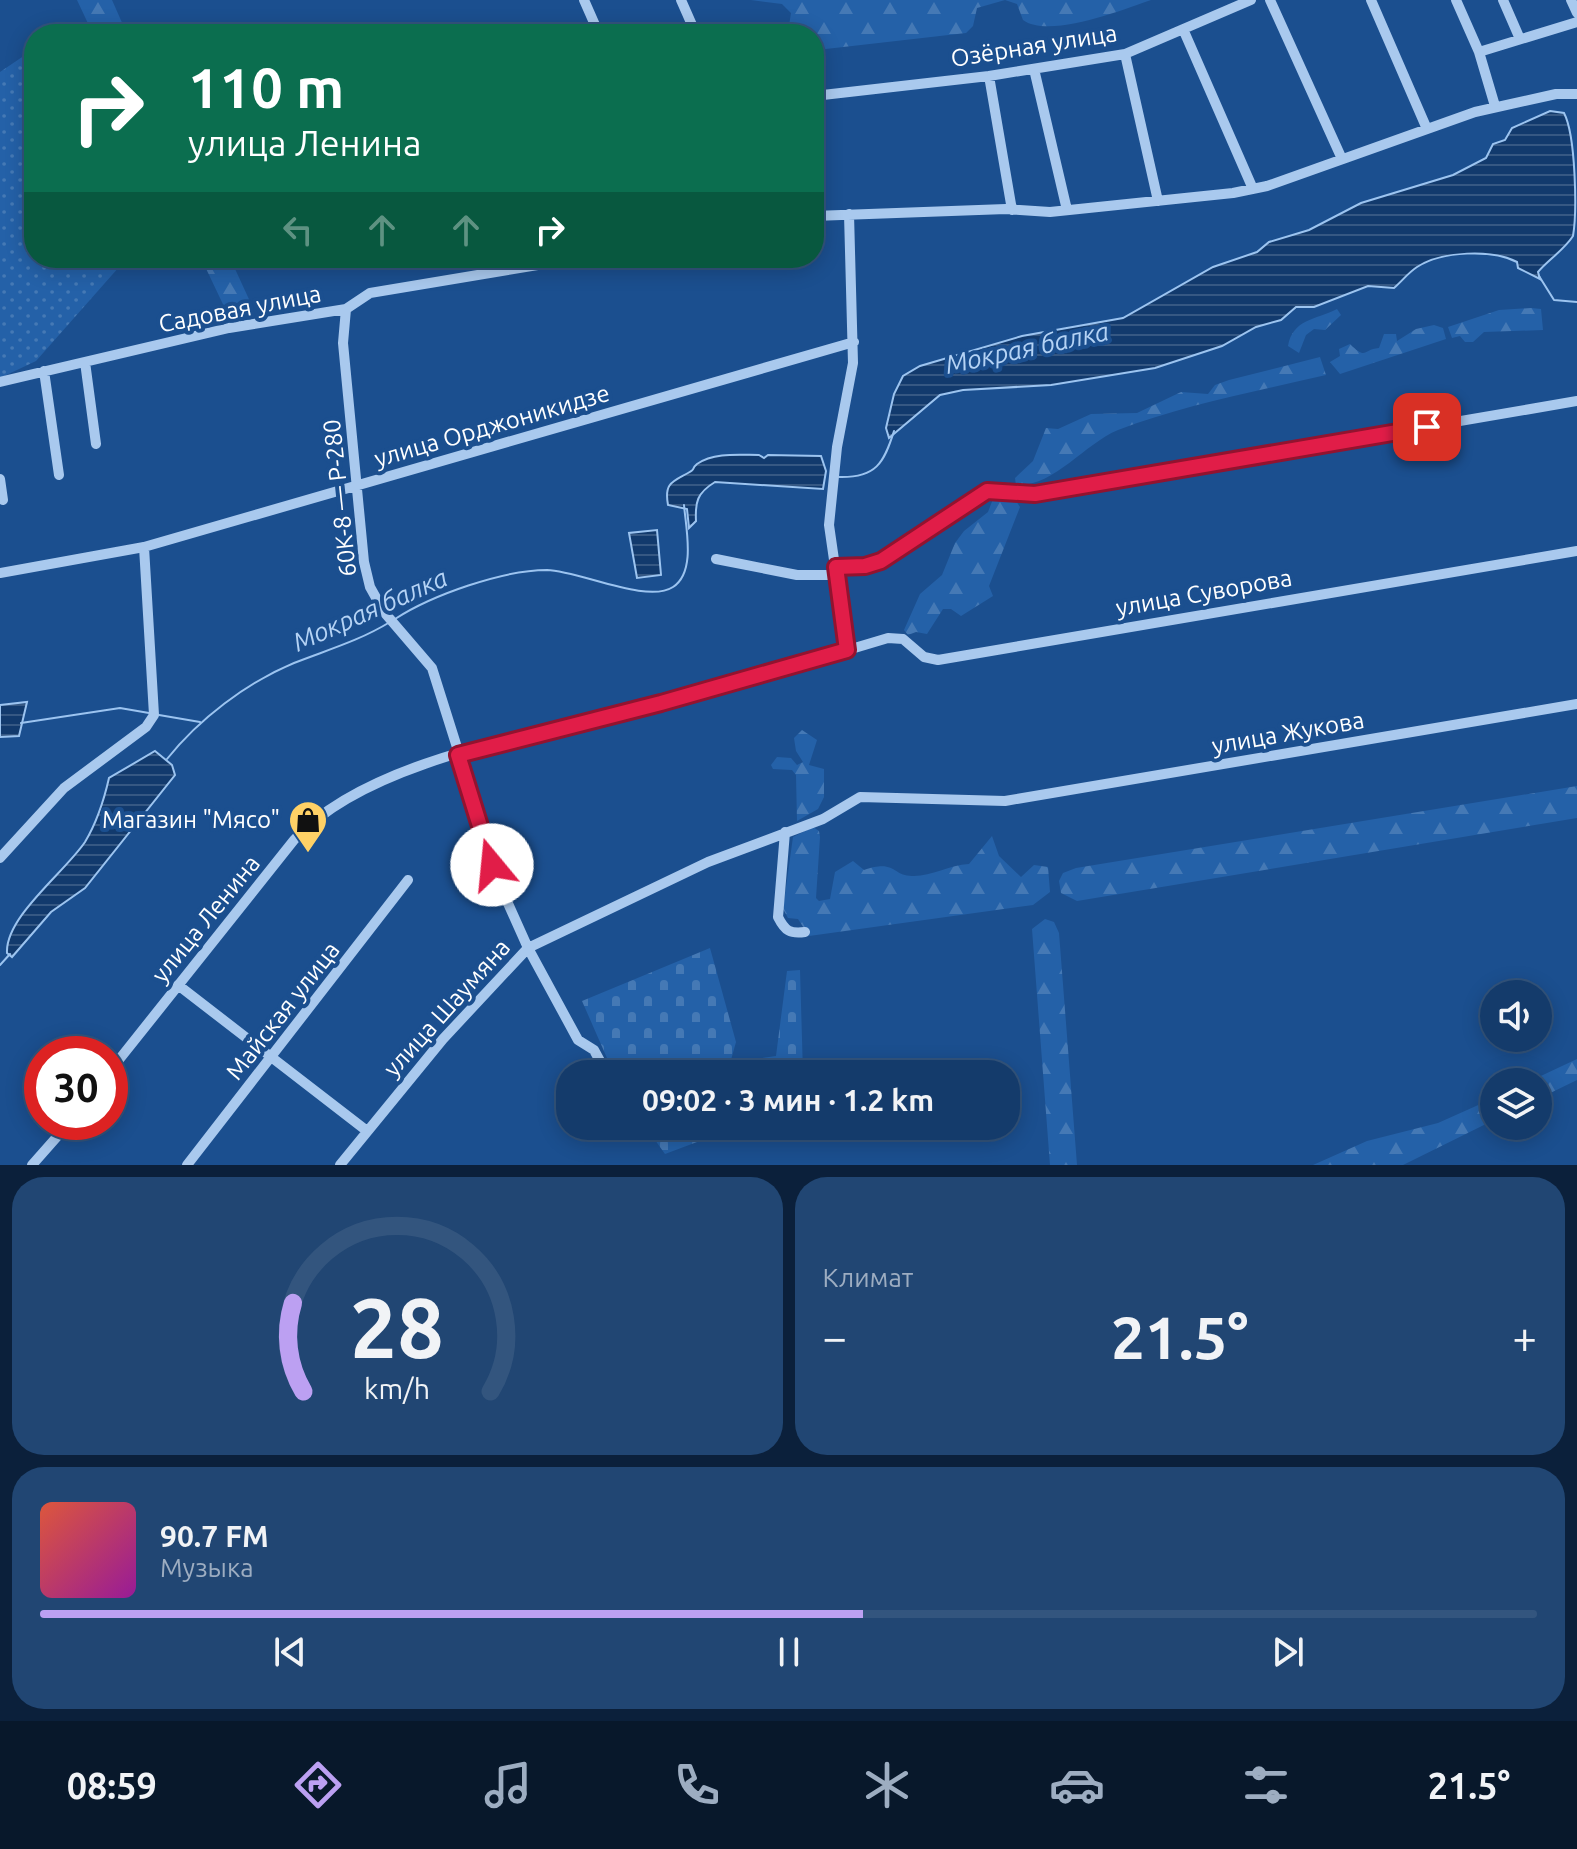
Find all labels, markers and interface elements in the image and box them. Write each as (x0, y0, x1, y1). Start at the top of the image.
street label: Озёрная улица (949, 19, 1119, 72)
icon: right (56, 56, 160, 160)
text: 110 m (188, 56, 344, 119)
text: улица Ленина (188, 122, 421, 163)
icon: left (276, 208, 320, 252)
icon: ahead (360, 208, 404, 252)
icon: ahead (444, 208, 488, 252)
icon: right (528, 208, 572, 252)
street label: Садовая улица (156, 280, 323, 337)
water label: Мокрая балка (942, 316, 1111, 379)
street label: улица Орджоникидзе (371, 379, 613, 472)
pin (1393, 393, 1461, 461)
icon: arrive (1405, 405, 1449, 449)
street label: 60К-8 — Р-280 (318, 418, 361, 578)
water label: Мокрая балка (288, 562, 452, 657)
street label: улица Суворова (1114, 564, 1294, 621)
street label: улица Жукова (1210, 706, 1366, 759)
shop icon: Магазин "Мясо" (287, 799, 329, 854)
place label: Магазин "Мясо" (102, 806, 280, 833)
position arrow (450, 823, 534, 907)
street label: улица Ленина (146, 850, 265, 988)
street label: улица Шаумяна (378, 934, 515, 1082)
street label: Майская улица (220, 936, 345, 1085)
map controls (1480, 980, 1552, 1140)
button: sound (1480, 980, 1552, 1052)
speed limit sign: 30 (24, 1036, 128, 1140)
button: layers (1480, 1068, 1552, 1140)
text: 09:02 · 3 мин · 1.2 km (642, 1083, 934, 1117)
text: Климат (823, 1263, 913, 1292)
text: 28 (350, 1280, 444, 1374)
text: 21.5° (1111, 1303, 1248, 1370)
text: − (823, 1312, 847, 1361)
text: + (1512, 1312, 1537, 1361)
text: km/h (364, 1372, 430, 1404)
text: 90.7 FM (160, 1519, 269, 1553)
text: Музыка (160, 1553, 254, 1582)
icon: previous (268, 1630, 312, 1674)
icon: pause (767, 1630, 811, 1674)
icon: next (1266, 1630, 1310, 1674)
icon: directions (290, 1757, 346, 1813)
icon: music (480, 1757, 536, 1813)
icon: phone (669, 1757, 725, 1813)
icon: climate (859, 1757, 915, 1813)
icon: car (1049, 1757, 1105, 1813)
icon: filters (1238, 1757, 1294, 1813)
text: 08:59 (67, 1765, 157, 1806)
text: 21.5° (1428, 1765, 1510, 1806)

